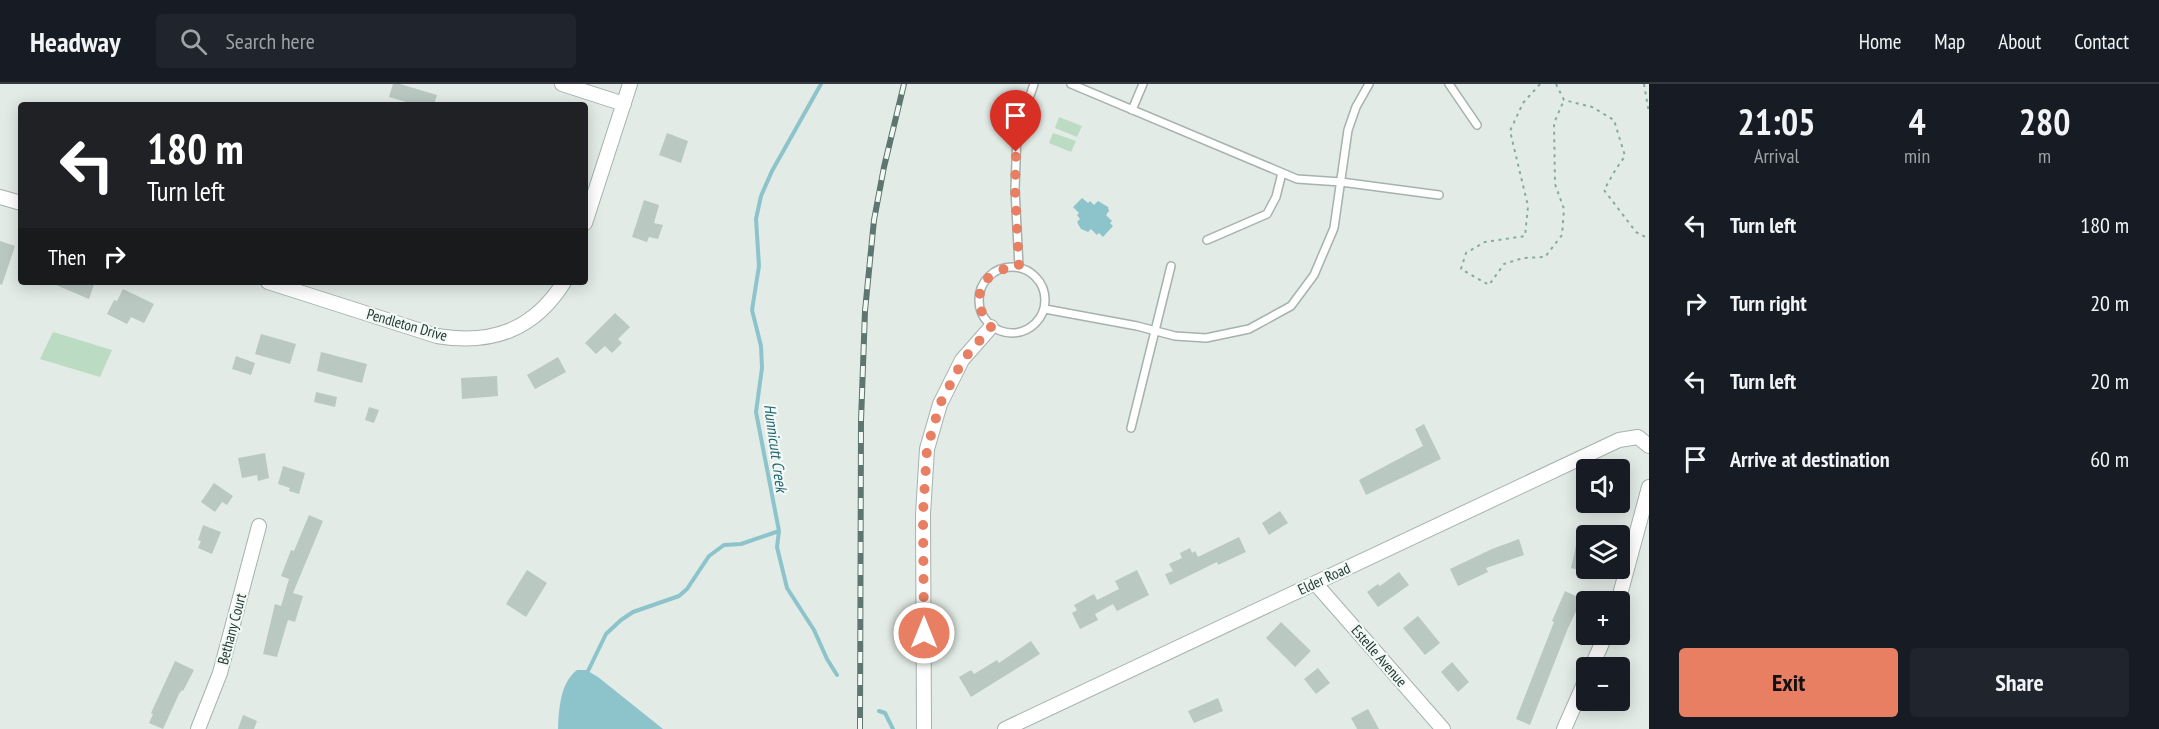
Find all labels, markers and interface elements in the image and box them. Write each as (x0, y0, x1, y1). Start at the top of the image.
search box (156, 14, 576, 68)
text: Headway (30, 23, 120, 60)
icon: search (177, 25, 210, 58)
text: Search here (225, 27, 315, 55)
text: Home (1859, 28, 1901, 55)
text: Map (1934, 28, 1965, 55)
text: About (1998, 28, 2041, 55)
text: Contact (2074, 28, 2129, 55)
pin (990, 90, 1041, 152)
text: 21:05 (1738, 98, 1815, 145)
text: 4 (1908, 98, 1926, 145)
text: 280 (2019, 98, 2070, 145)
icon: arrive (999, 99, 1032, 132)
text: 180 m (147, 121, 244, 176)
icon: left (48, 126, 126, 204)
text: Arrival (1754, 143, 1799, 169)
text: min (1904, 143, 1930, 169)
text: m (2038, 143, 2051, 169)
text: Turn left (147, 174, 225, 208)
icon: left (1679, 209, 1712, 242)
text: Turn left (1730, 211, 1796, 239)
text: 180 m (2080, 211, 2129, 239)
icon: right (98, 240, 131, 273)
text: Then (48, 243, 86, 271)
icon: right (1679, 287, 1712, 320)
text: Turn right (1730, 289, 1807, 317)
text: 20 m (2090, 289, 2129, 317)
street label: Pendleton Drive (365, 304, 450, 345)
icon: left (1679, 365, 1712, 398)
text: Turn left (1730, 367, 1796, 395)
text: 20 m (2090, 367, 2129, 395)
water label: Hunnicutt Creek (760, 403, 792, 495)
icon: arrive (1679, 443, 1712, 476)
text: Arrive at destination (1730, 445, 1890, 473)
text: 60 m (2090, 445, 2129, 473)
map controls (1576, 459, 1630, 711)
button: sound (1576, 459, 1630, 513)
button: layers (1576, 525, 1630, 579)
street label: Elder Road (1295, 558, 1353, 599)
street label: Bethany Court (213, 591, 250, 667)
button: + (1576, 591, 1630, 645)
position arrow (892, 601, 956, 665)
street label: Estelle Avenue (1347, 621, 1411, 690)
button: Exit (1679, 648, 1898, 717)
button: Share (1910, 648, 2129, 717)
button: − (1576, 657, 1630, 711)

